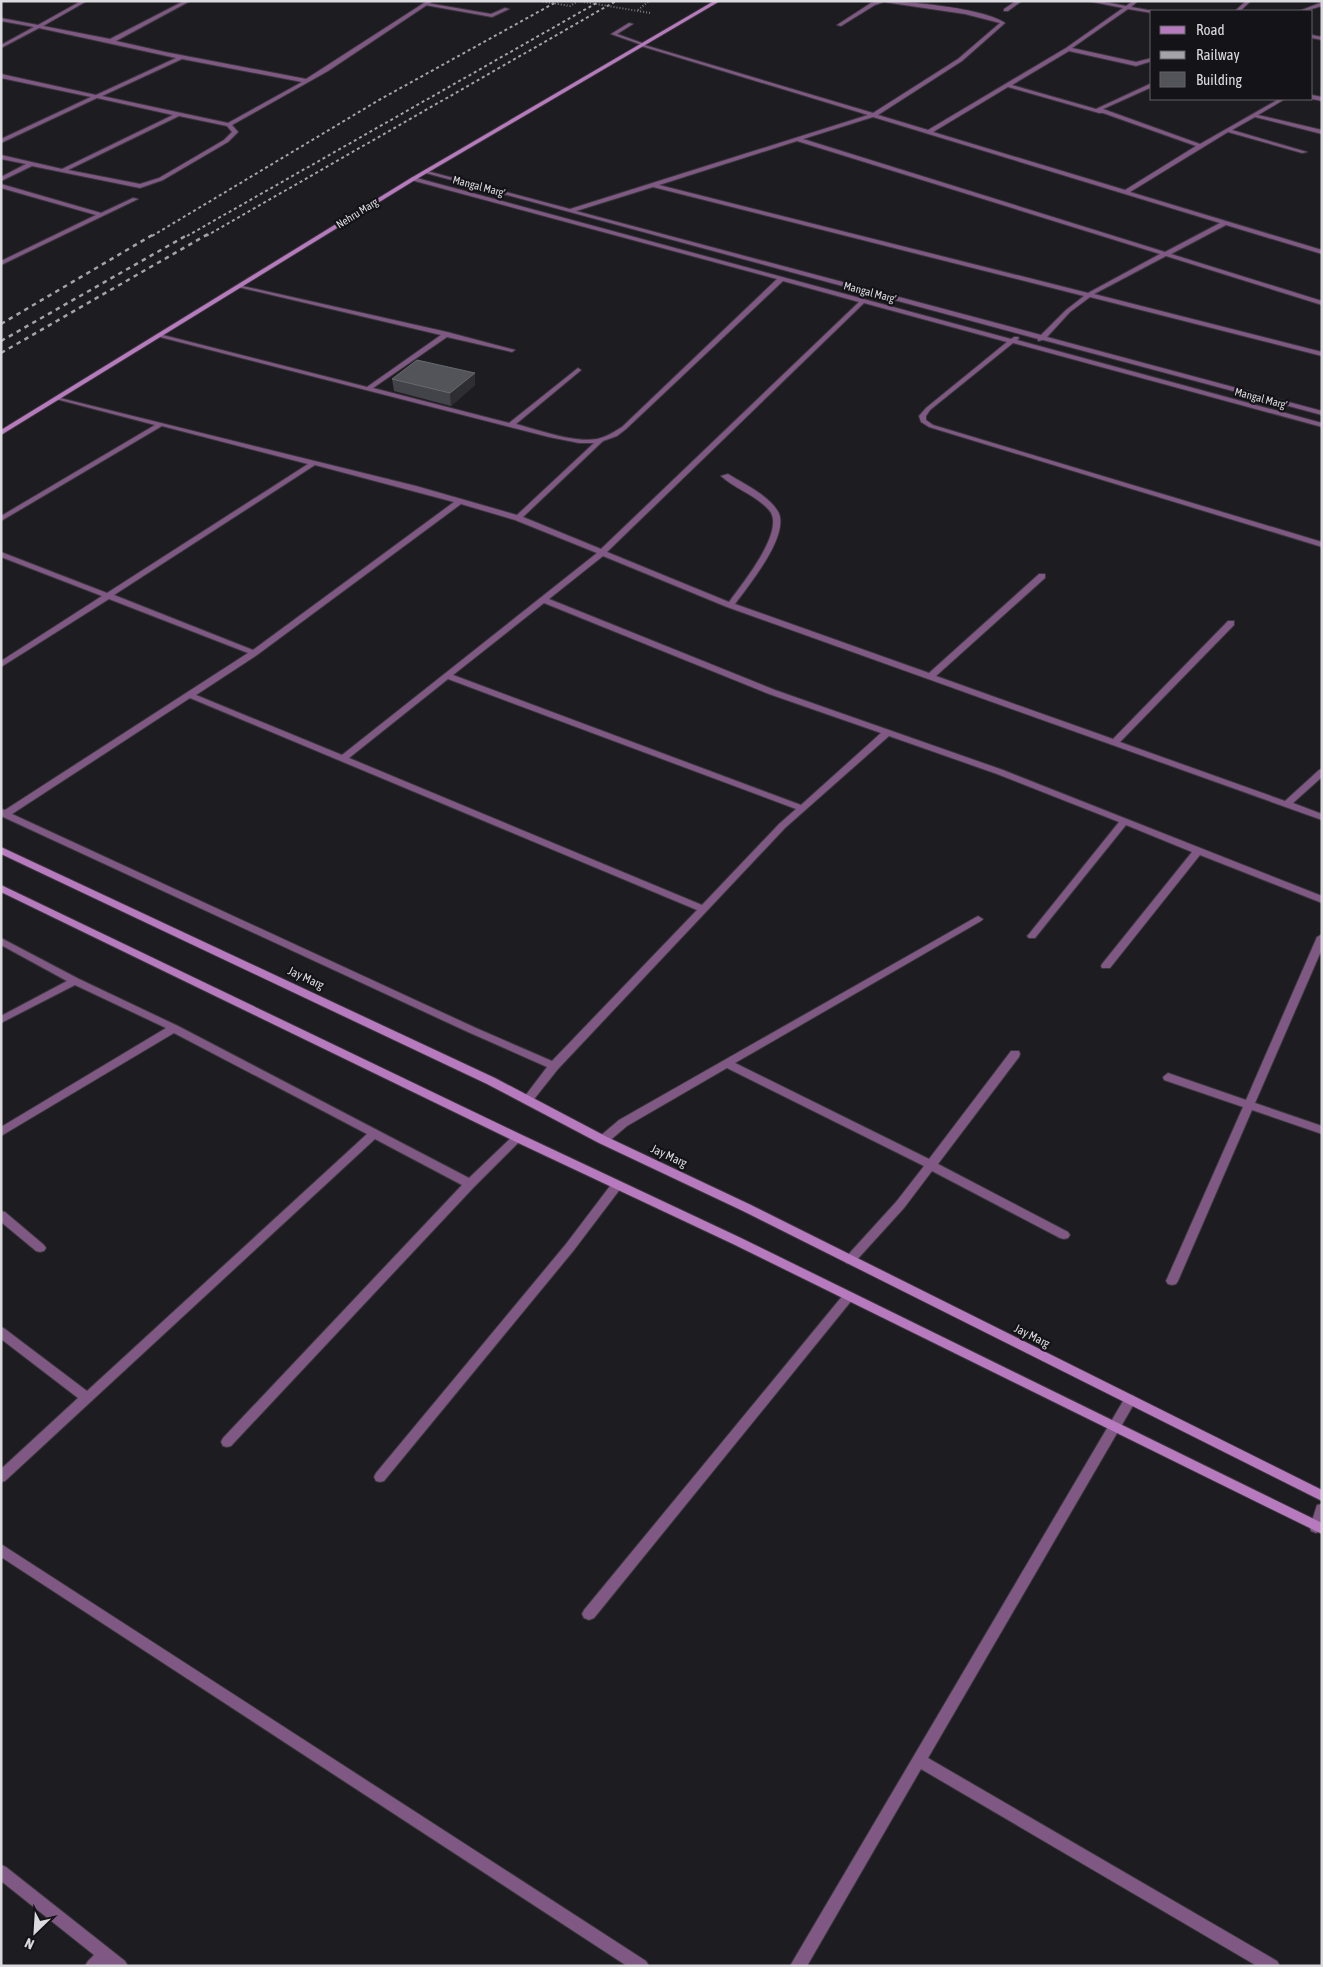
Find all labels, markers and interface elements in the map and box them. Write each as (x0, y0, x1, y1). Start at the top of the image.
legend (1150, 10, 1313, 100)
text: Road (1196, 21, 1225, 38)
text: Railway (1196, 46, 1240, 63)
text: Building (1196, 71, 1242, 88)
street label: Mangal Marg' (451, 173, 507, 199)
street label: Nehru Marg (334, 195, 380, 231)
street label: Mangal Marg' (842, 279, 898, 305)
street label: Mangal Marg' (1233, 385, 1289, 411)
street label: Jay Marg (286, 964, 327, 993)
street label: Jay Marg (649, 1142, 690, 1171)
street label: Jay Marg (1012, 1321, 1053, 1351)
north arrow (10, 1907, 60, 1957)
text: N (22, 1935, 37, 1953)

